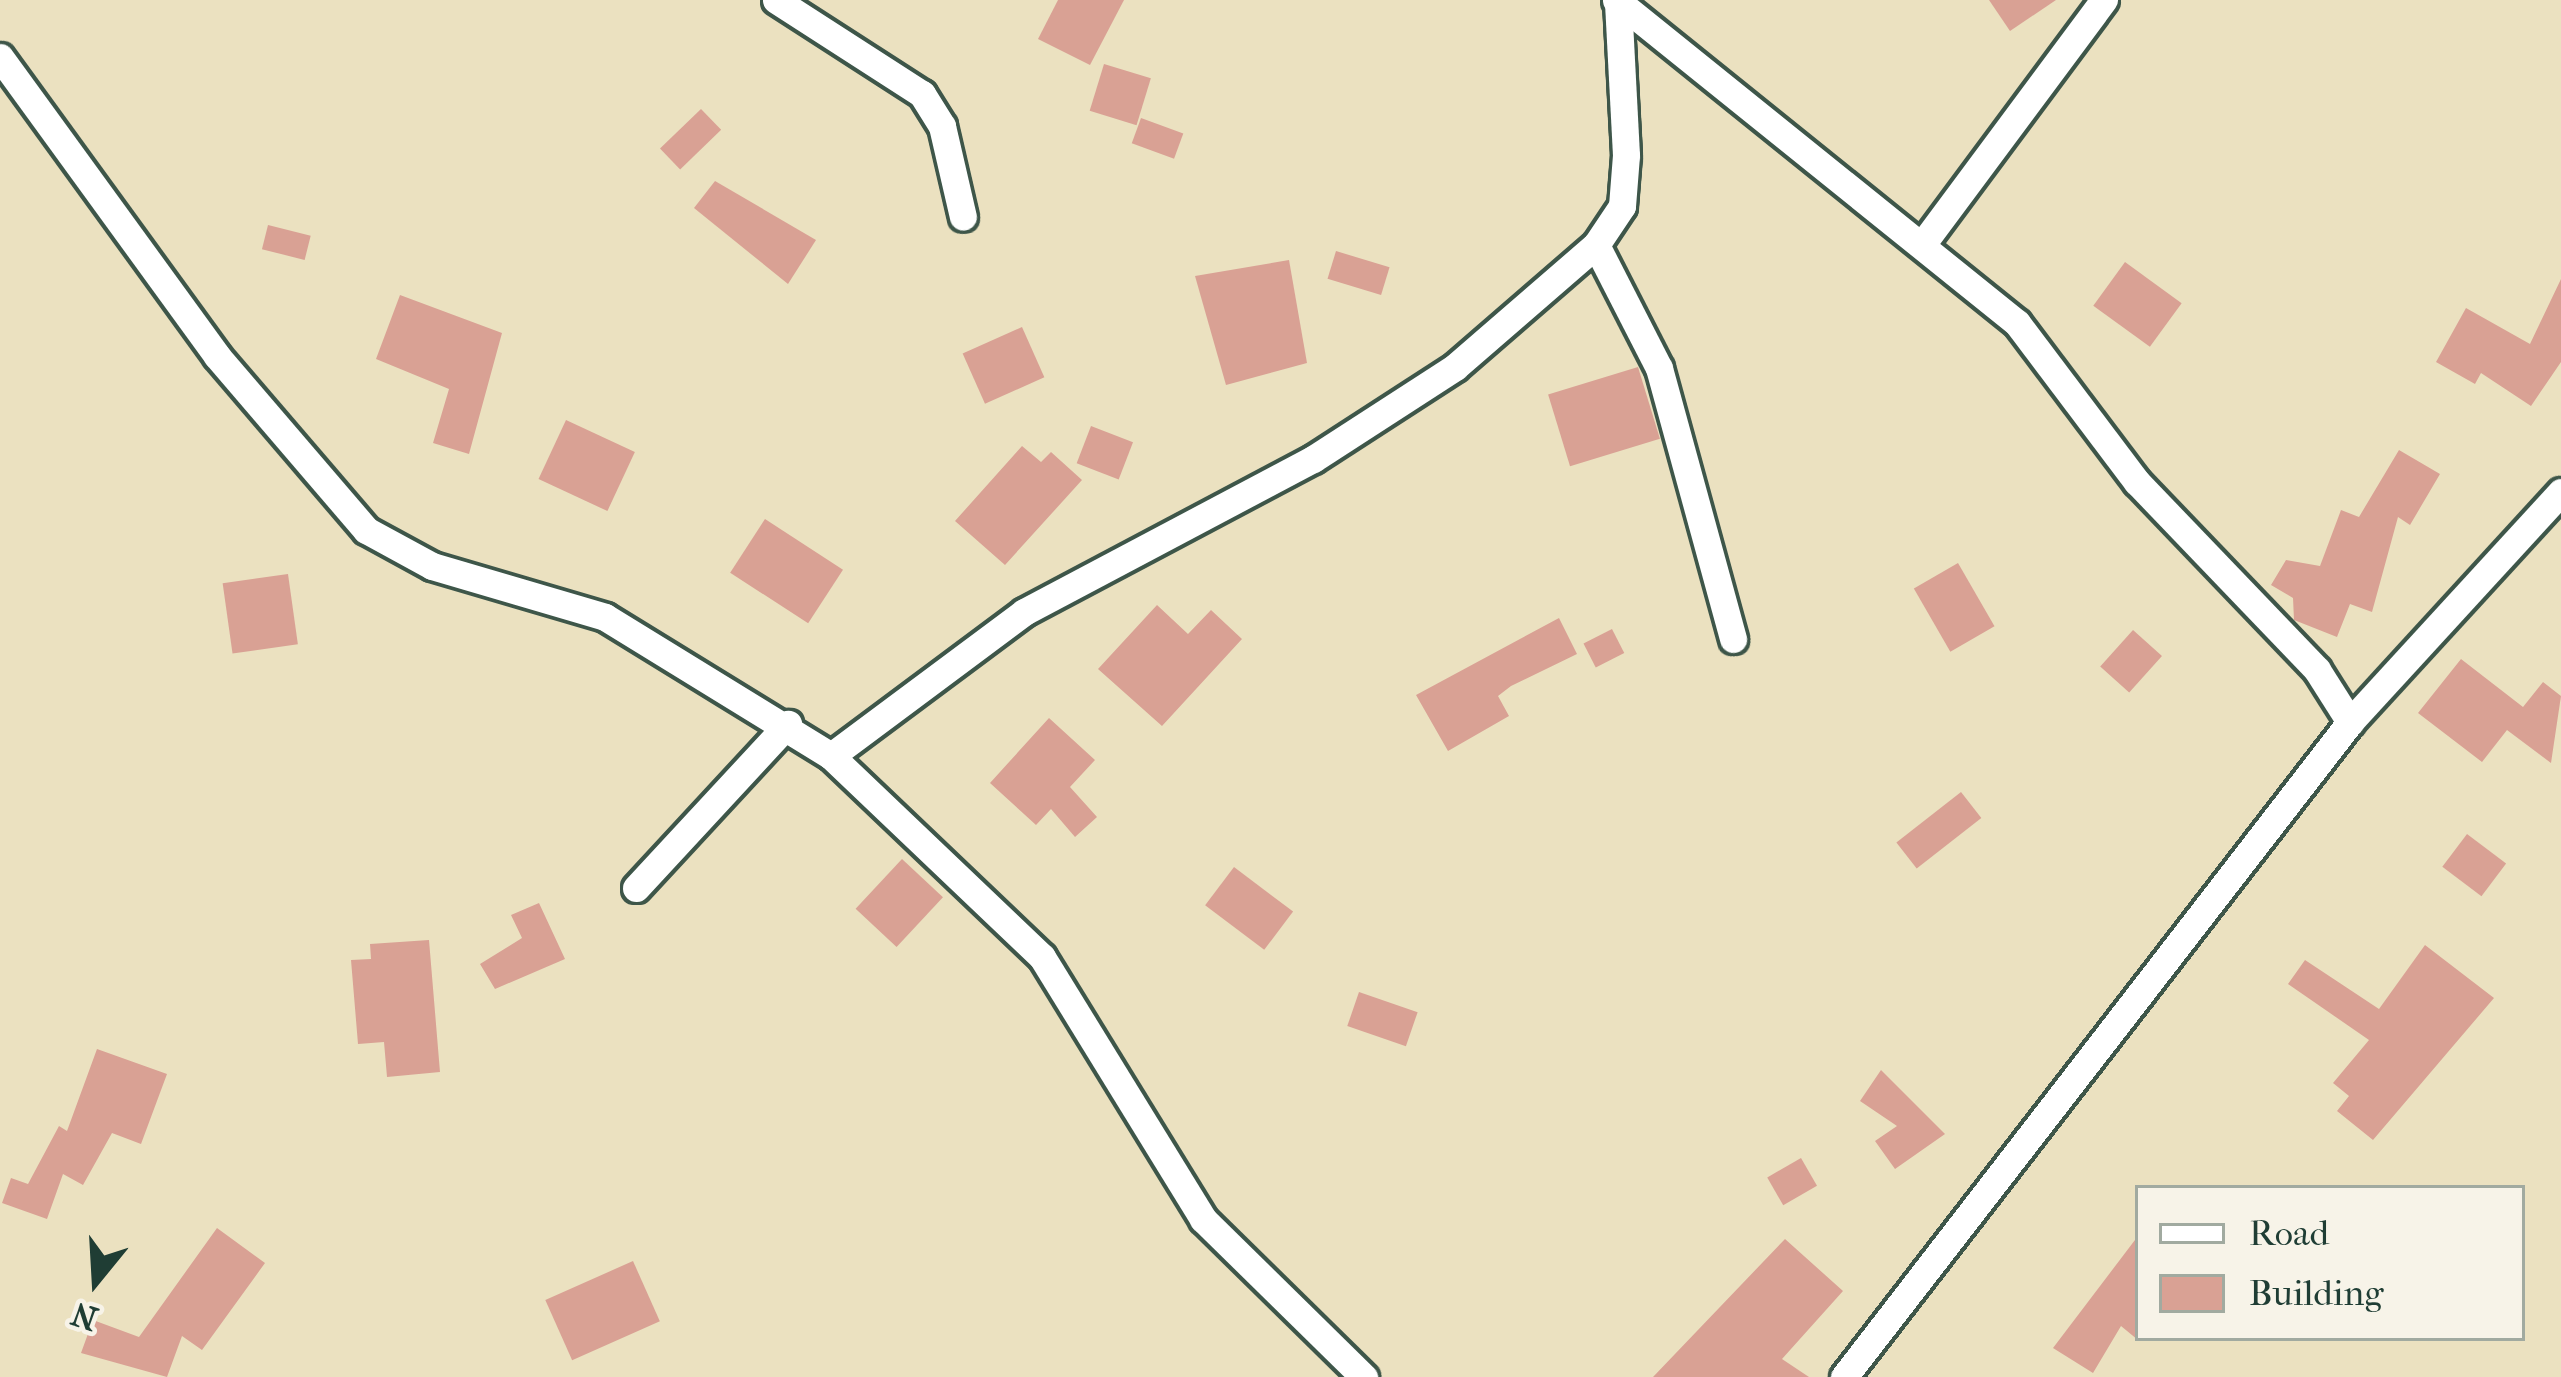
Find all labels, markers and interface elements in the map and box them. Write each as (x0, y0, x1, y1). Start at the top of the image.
legend (2135, 1185, 2525, 1341)
text: Road (2249, 1212, 2329, 1254)
north arrow (36, 1221, 156, 1341)
text: Building (2249, 1272, 2384, 1314)
text: N (67, 1293, 103, 1338)

